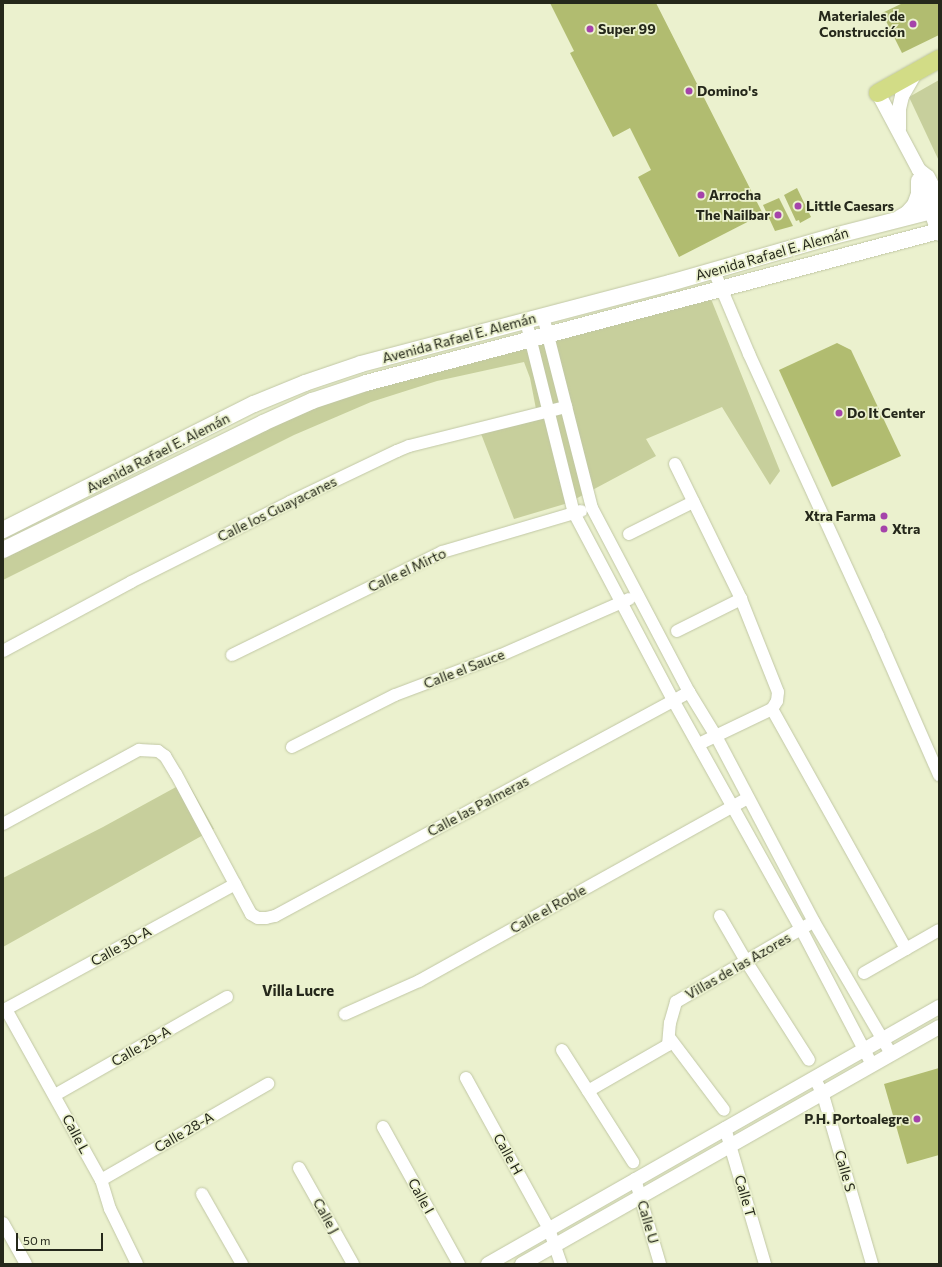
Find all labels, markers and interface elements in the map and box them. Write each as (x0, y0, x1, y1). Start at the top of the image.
place label: Materiales de Construcción (818, 8, 905, 40)
marker: Materiales de Construcción (908, 19, 918, 29)
place label: Super 99 (598, 21, 656, 37)
marker: Super 99 (585, 24, 595, 34)
place label: Domino's (697, 83, 758, 99)
marker: Domino's (684, 86, 694, 96)
place label: Arrocha (709, 187, 761, 203)
marker: Arrocha (696, 190, 706, 200)
place label: Little Caesars (806, 198, 894, 214)
marker: Little Caesars (793, 201, 803, 211)
place label: The Nailbar (696, 207, 770, 223)
marker: The Nailbar (773, 210, 783, 220)
street label: Avenida Rafael E. Alemán (693, 224, 851, 284)
street label: Avenida Rafael E. Alemán (380, 309, 538, 367)
place label: Do It Center (847, 405, 925, 421)
marker: Do It Center (834, 408, 844, 418)
street label: Avenida Rafael E. Alemán (84, 410, 232, 496)
street label: Calle los Guayacanes (215, 473, 339, 545)
place label: Xtra Farma (805, 508, 876, 524)
marker: Xtra Farma (879, 511, 889, 521)
place label: Xtra (892, 521, 920, 537)
marker: Xtra (879, 524, 889, 534)
street label: Calle el Mirto (365, 545, 449, 595)
street label: Calle el Sauce (421, 646, 507, 692)
street label: Calle las Palmeras (424, 772, 532, 840)
street label: Calle el Roble (507, 881, 589, 937)
street label: Calle 30-A (88, 923, 154, 969)
street label: Villas de las Azores (682, 929, 794, 1003)
district label: Villa Lucre (262, 982, 334, 1000)
street label: Calle 29-A (108, 1022, 174, 1070)
street label: Calle 28-A (151, 1108, 217, 1156)
street label: Calle L (59, 1111, 93, 1157)
place label: P.H. Portoalegre (804, 1111, 909, 1127)
marker: P.H. Portoalegre (912, 1114, 922, 1124)
street label: Calle H (490, 1130, 526, 1178)
street label: Calle S (831, 1148, 859, 1194)
street label: Calle T (731, 1173, 759, 1219)
street label: Calle I (404, 1175, 438, 1217)
street label: Calle J (309, 1195, 343, 1237)
street label: Calle U (634, 1198, 662, 1246)
scale bar (18, 1225, 105, 1251)
text: 50 m (23, 1233, 51, 1247)

